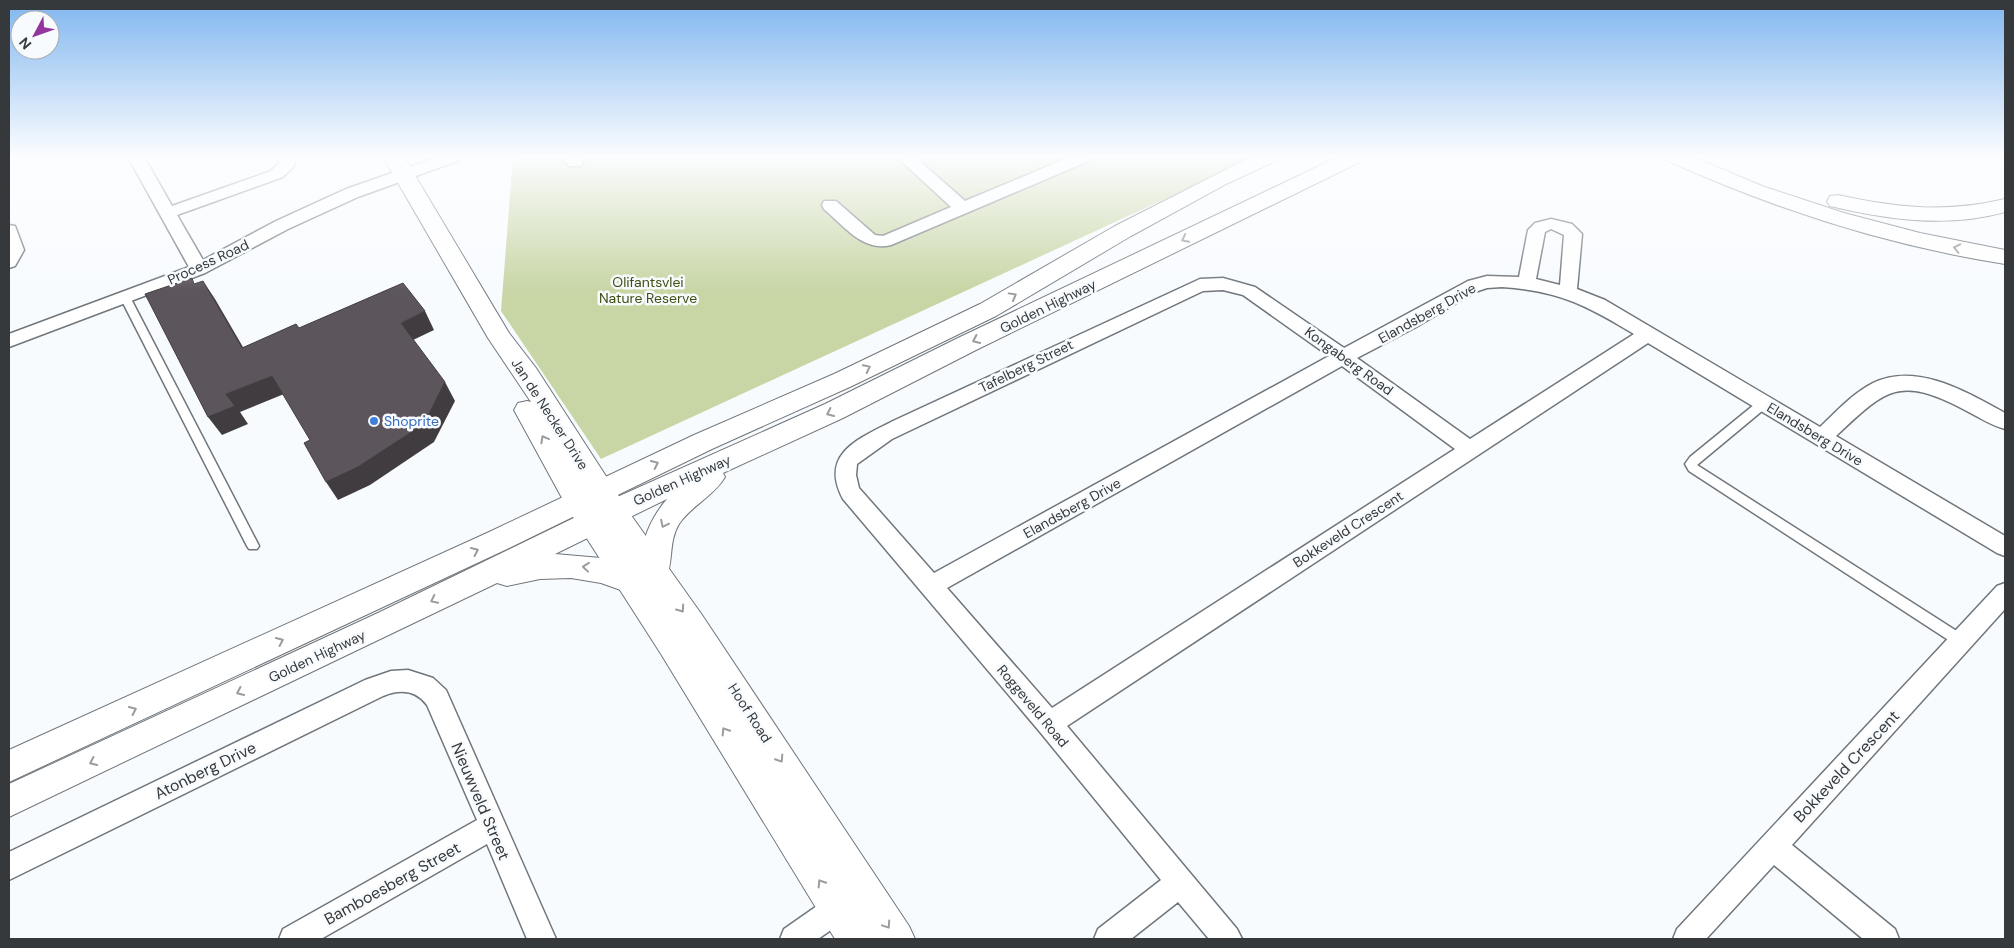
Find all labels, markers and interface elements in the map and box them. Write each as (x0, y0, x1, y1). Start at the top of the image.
north arrow (10, 10, 60, 60)
text: N (15, 34, 35, 53)
one-way arrow (1181, 233, 1190, 243)
street label: Process Road (164, 235, 252, 289)
one-way arrow (1953, 243, 1962, 254)
park label: Olifantsvlei Nature Reserve (599, 273, 697, 307)
street label: Golden Highway (997, 275, 1099, 337)
street label: Elandsberg Drive (1375, 279, 1479, 347)
one-way arrow (1008, 292, 1017, 302)
street label: Kongaberg Road (1301, 323, 1397, 399)
one-way arrow (972, 334, 981, 344)
street label: Tafelberg Street (976, 335, 1076, 397)
street label: Jan de Necker Drive (507, 355, 593, 473)
one-way arrow (862, 364, 871, 374)
street label: Elandsberg Drive (1764, 398, 1866, 470)
one-way arrow (826, 406, 835, 417)
place label: Shoprite (384, 412, 439, 430)
marker: Shoprite (368, 415, 380, 427)
one-way arrow (540, 436, 550, 445)
street label: Golden Highway (630, 450, 734, 510)
one-way arrow (650, 460, 659, 470)
street label: Elandsberg Drive (1020, 474, 1124, 542)
street label: Bokkeveld Crescent (1289, 487, 1407, 571)
one-way arrow (660, 519, 670, 528)
one-way arrow (470, 547, 479, 557)
one-way arrow (582, 562, 590, 573)
one-way arrow (430, 594, 439, 604)
one-way arrow (675, 603, 684, 613)
street label: Golden Highway (266, 626, 369, 686)
one-way arrow (275, 637, 284, 648)
street label: Roggeveld Road (993, 661, 1073, 751)
street label: Hoof Road (724, 680, 776, 746)
one-way arrow (236, 686, 245, 696)
one-way arrow (128, 706, 137, 716)
street label: Bokkeveld Crescent (1789, 706, 1904, 827)
one-way arrow (722, 727, 732, 736)
street label: Atonberg Drive (151, 737, 260, 804)
street label: Nieuwveld Street (446, 739, 515, 863)
one-way arrow (774, 753, 783, 763)
one-way arrow (89, 755, 98, 766)
street label: Bamboesberg Street (320, 837, 464, 930)
one-way arrow (817, 880, 827, 889)
one-way arrow (881, 919, 890, 929)

